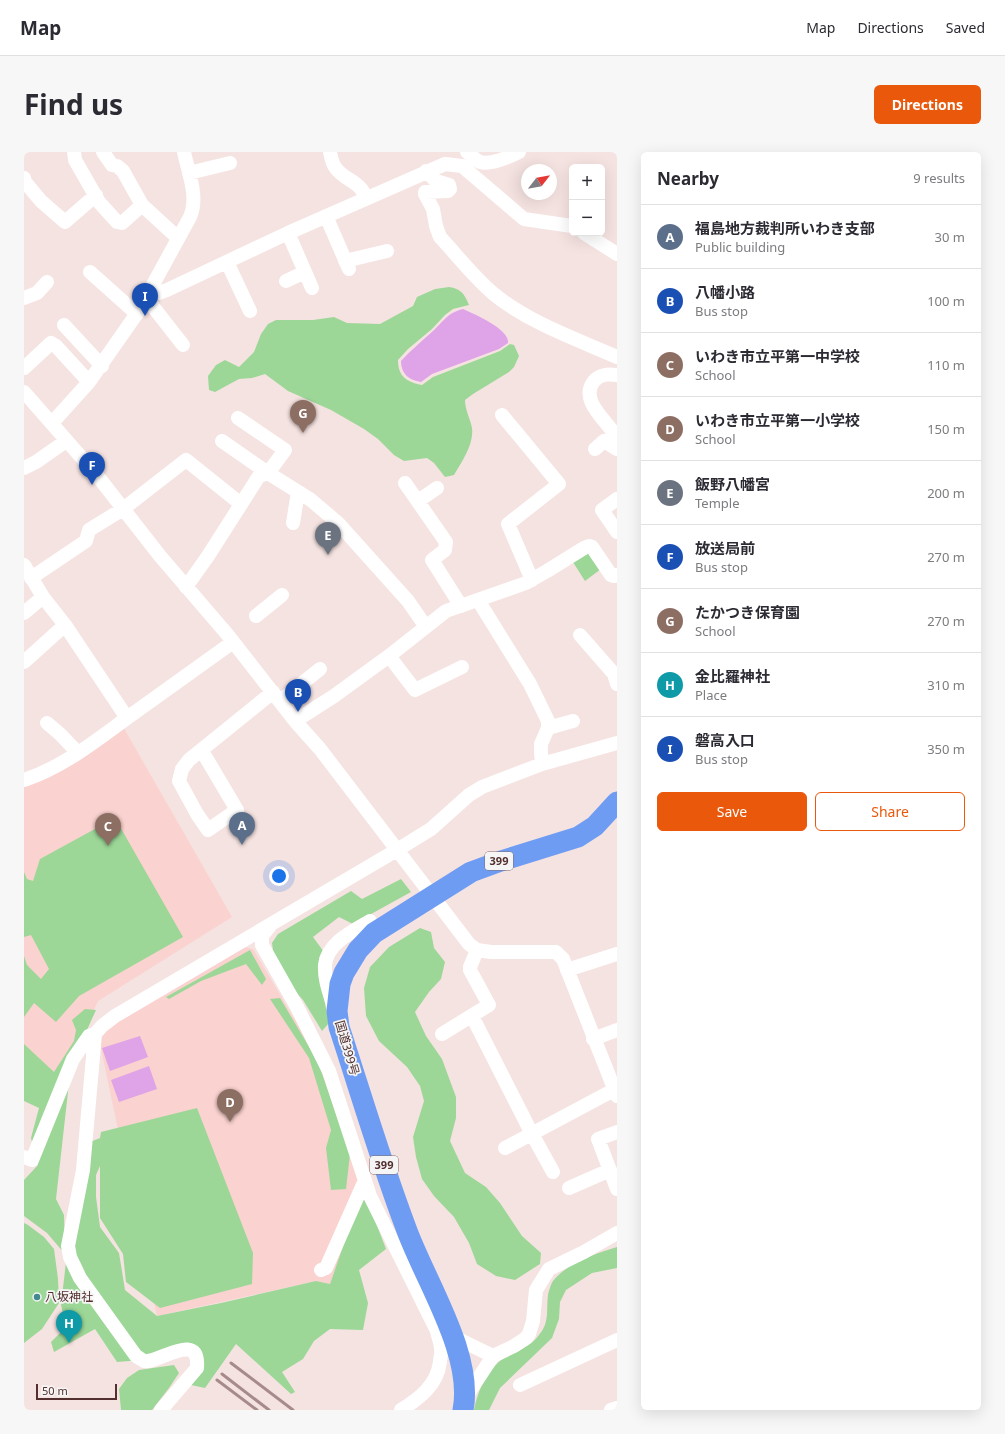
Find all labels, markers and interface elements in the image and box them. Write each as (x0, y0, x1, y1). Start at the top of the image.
text: Map (20, 15, 61, 41)
text: Map (806, 18, 835, 37)
text: Directions (857, 18, 924, 37)
text: Saved (946, 18, 985, 37)
text: Find us (24, 85, 123, 123)
button: Directions (874, 85, 981, 124)
north arrow (521, 164, 557, 200)
map controls (569, 164, 605, 236)
button: + (569, 164, 605, 200)
text: Nearby (657, 167, 719, 190)
text: 9 results (913, 169, 965, 187)
button: − (569, 200, 605, 236)
text: 福島地方裁判所いわき支部 (695, 218, 875, 238)
text: A (666, 228, 675, 246)
text: 30 m (935, 228, 965, 246)
text: Public building (695, 238, 785, 256)
text: 八幡小路 (695, 282, 755, 302)
pin: I (132, 283, 158, 316)
text: B (666, 292, 674, 310)
text: 100 m (927, 292, 965, 310)
text: Bus stop (695, 302, 748, 320)
text: いわき市立平第一中学校 (695, 346, 860, 366)
text: C (666, 356, 674, 374)
text: 110 m (927, 356, 965, 374)
text: School (695, 366, 736, 384)
pin: G (290, 400, 316, 433)
text: いわき市立平第一小学校 (695, 410, 860, 430)
text: D (665, 420, 675, 438)
text: 150 m (927, 420, 965, 438)
text: School (695, 430, 736, 448)
pin: F (79, 452, 105, 485)
text: 飯野八幡宮 (695, 474, 770, 494)
text: E (666, 484, 674, 502)
text: 200 m (927, 484, 965, 502)
text: Temple (695, 494, 740, 512)
pin: E (315, 522, 341, 555)
text: 放送局前 (695, 538, 755, 558)
text: F (666, 548, 674, 566)
text: 270 m (927, 548, 965, 566)
text: Bus stop (695, 558, 748, 576)
text: たかつき保育園 (695, 602, 800, 622)
text: G (665, 612, 675, 630)
text: 270 m (927, 612, 965, 630)
text: School (695, 622, 736, 640)
text: 金比羅神社 (695, 666, 770, 686)
text: H (665, 676, 675, 694)
text: 310 m (927, 676, 965, 694)
pin: B (285, 679, 311, 712)
text: Place (695, 686, 727, 704)
text: 磐高入口 (695, 730, 755, 750)
text: I (667, 740, 673, 758)
text: 350 m (927, 740, 965, 758)
text: Bus stop (695, 750, 748, 768)
button: Save (657, 792, 807, 831)
button: Share (815, 792, 965, 831)
pin: A (229, 812, 255, 845)
pin: C (95, 813, 121, 846)
road number: 399 (485, 852, 513, 870)
your location (269, 866, 289, 886)
street label: 国道399号 (332, 1018, 363, 1077)
pin: D (217, 1089, 243, 1122)
road number: 399 (370, 1156, 398, 1174)
place label: 八坂神社 (45, 1288, 93, 1305)
marker: 八坂神社 (32, 1292, 42, 1302)
pin: H (56, 1310, 82, 1343)
scale bar (36, 1382, 117, 1401)
text: 50 m (42, 1383, 68, 1398)

